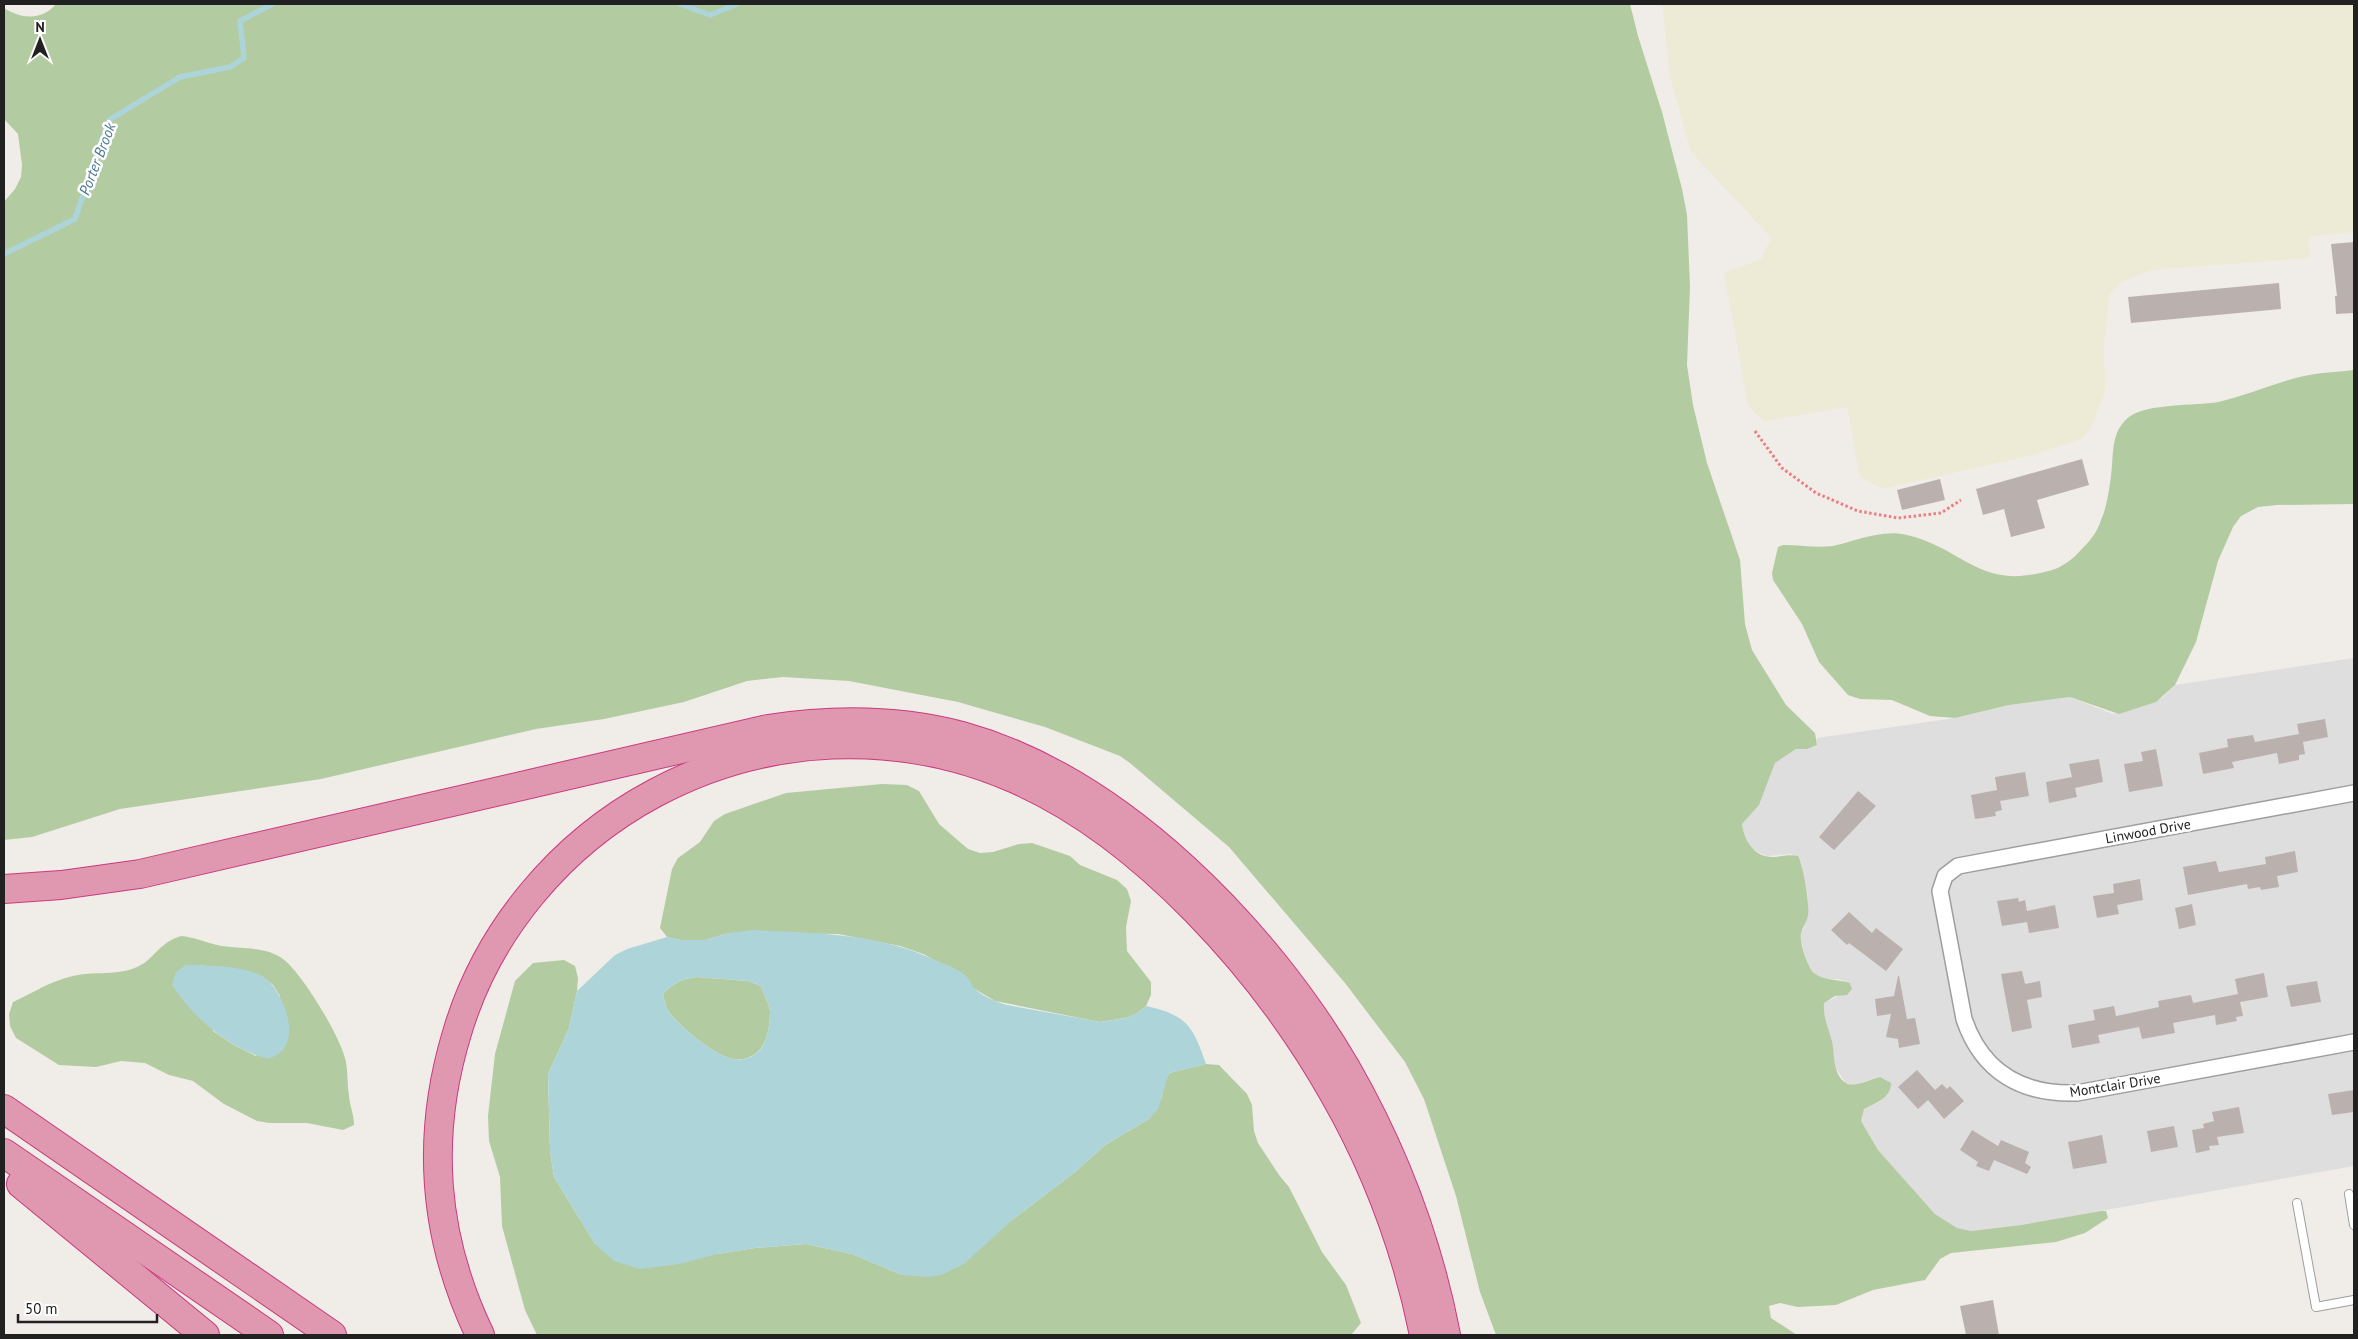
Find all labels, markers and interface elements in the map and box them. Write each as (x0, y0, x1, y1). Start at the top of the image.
north arrow (15, 15, 65, 65)
text: N (35, 18, 45, 36)
water label: Porter Brook (75, 119, 120, 198)
street label: Linwood Drive (2104, 815, 2192, 847)
street label: Montclair Drive (2068, 1069, 2162, 1101)
scale bar (18, 1292, 156, 1324)
text: 50 m (25, 1299, 58, 1318)

